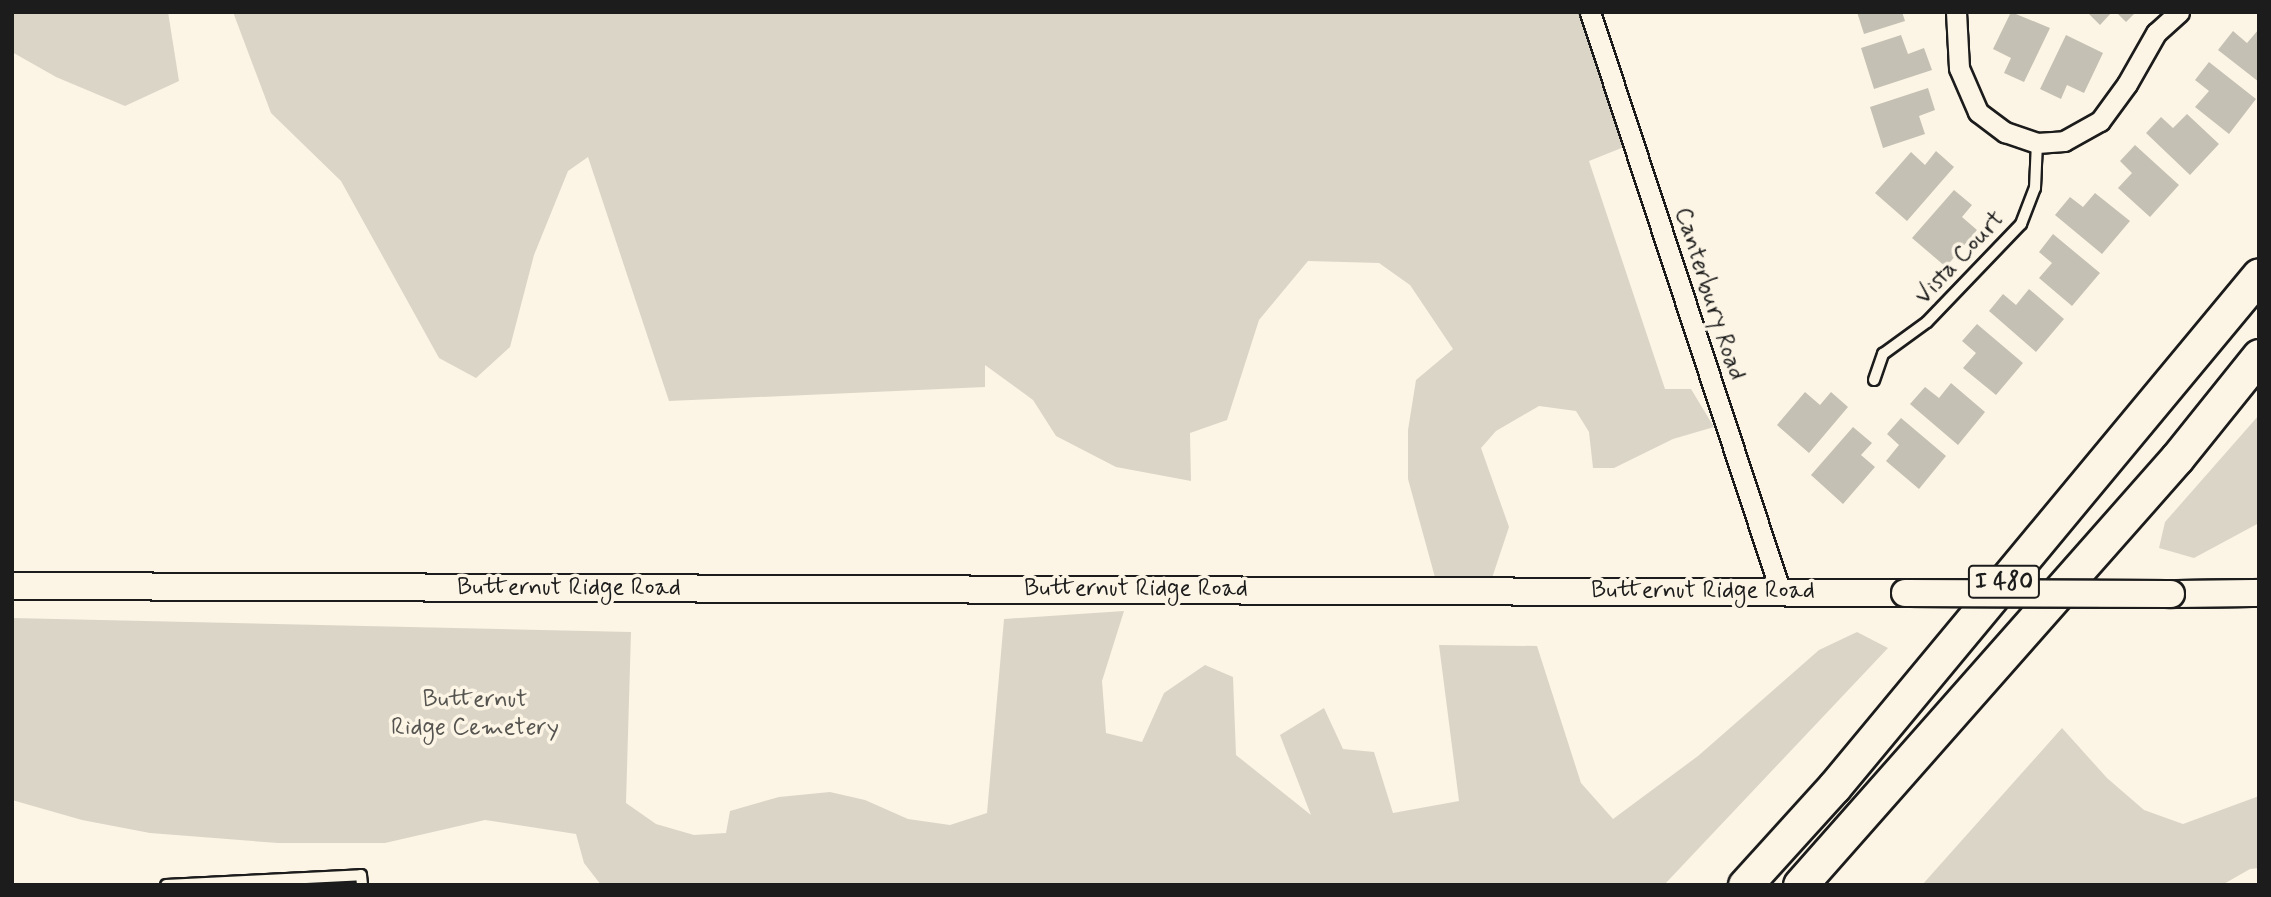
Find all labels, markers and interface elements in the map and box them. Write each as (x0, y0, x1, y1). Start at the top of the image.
street label: Canterbury Road (1667, 204, 1751, 384)
street label: Vista Court (1911, 207, 2009, 309)
road number: I 480 (1967, 562, 2041, 602)
street label: Butternut Ridge Road (459, 574, 679, 602)
street label: Butternut Ridge Road (1026, 575, 1246, 603)
street label: Butternut Ridge Road (1593, 577, 1813, 605)
park label: Butternut Ridge Cemetery (391, 686, 559, 742)

